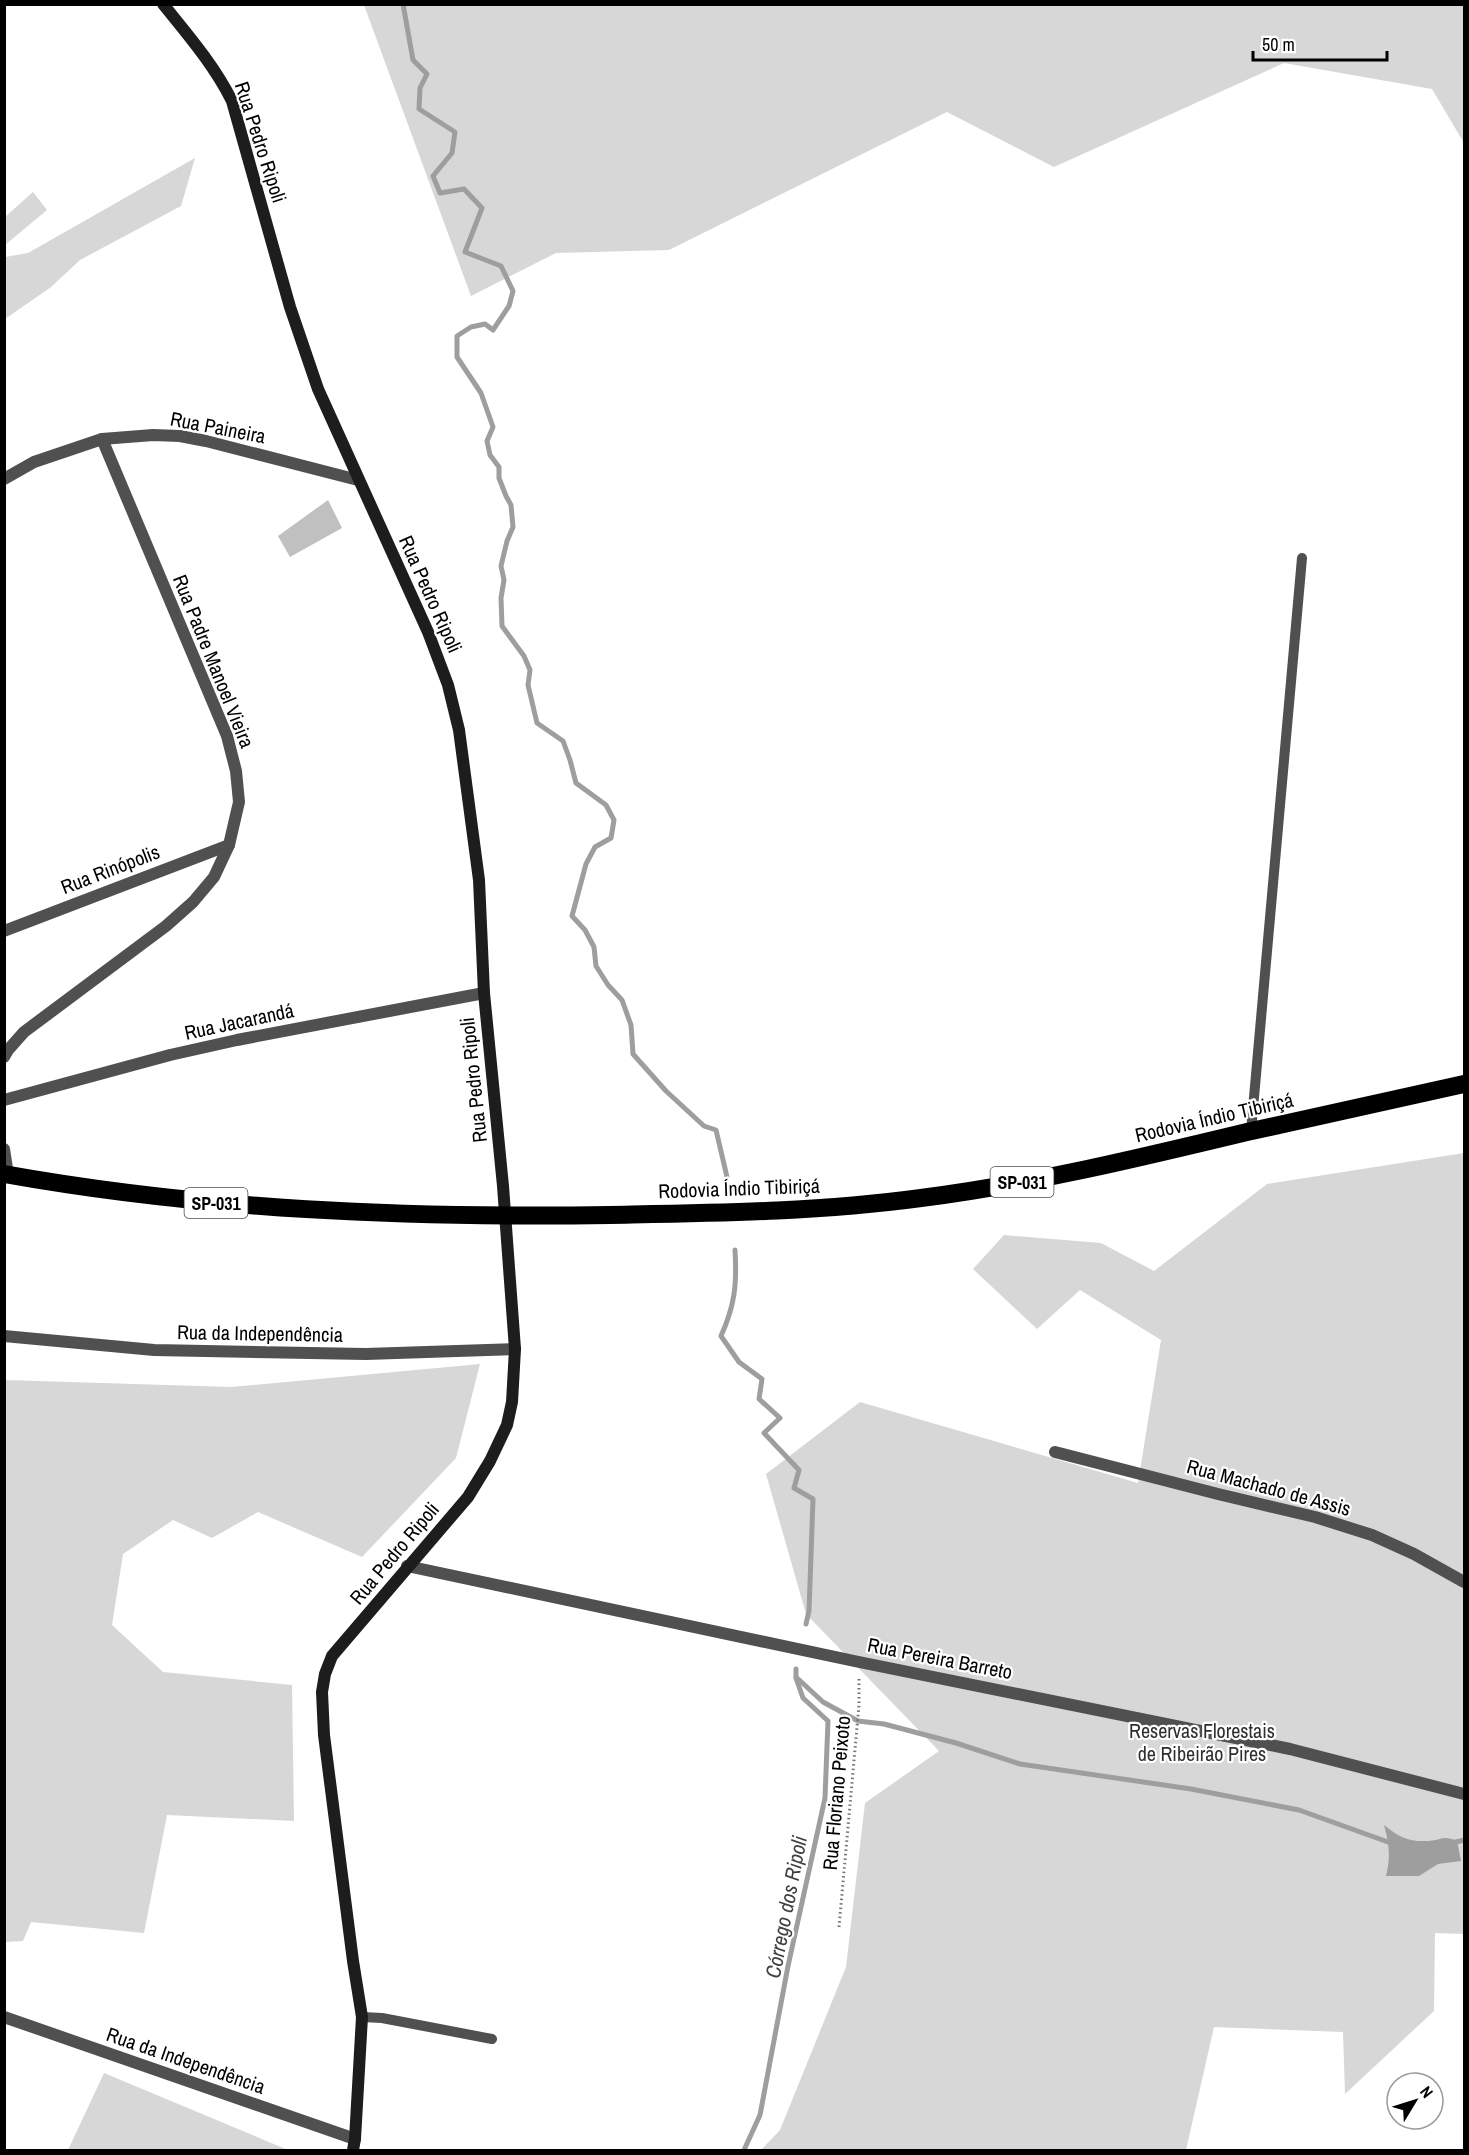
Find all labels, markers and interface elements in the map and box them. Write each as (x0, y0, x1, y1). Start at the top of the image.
scale bar (1253, 24, 1386, 62)
text: 50 m (1262, 32, 1295, 57)
street label: Rua Pedro Ripoli (229, 78, 293, 206)
street label: Rua Paineira (168, 405, 268, 449)
street label: Rua Pedro Ripoli (393, 531, 469, 657)
street label: Rua Padre Manoel Vieira (167, 570, 261, 752)
street label: Rua Rinópolis (57, 838, 163, 900)
street label: Rua Jacarandá (182, 996, 296, 1046)
street label: Rua Pedro Ripoli (453, 1016, 493, 1144)
street label: Rodovia Índio Tibiriçá (1132, 1086, 1296, 1148)
road number: SP-031 (990, 1167, 1054, 1197)
street label: Rodovia Índio Tibiriçá (658, 1172, 820, 1204)
road number: SP-031 (184, 1188, 248, 1218)
street label: Rua da Independência (177, 1318, 343, 1348)
street label: Rua Machado de Assis (1184, 1452, 1354, 1522)
street label: Rua Pedro Ripoli (343, 1496, 445, 1610)
street label: Rua Pereira Barreto (865, 1631, 1015, 1685)
street label: Rua Floriano Peixoto (816, 1715, 856, 1871)
park label: Reservas Florestais de Ribeirão Pires (1129, 1717, 1275, 1767)
water label: Córrego dos Ripoli (758, 1833, 814, 1981)
street label: Rua da Independência (103, 2020, 269, 2100)
north arrow (1385, 2071, 1445, 2131)
text: N (1415, 2081, 1438, 2102)

